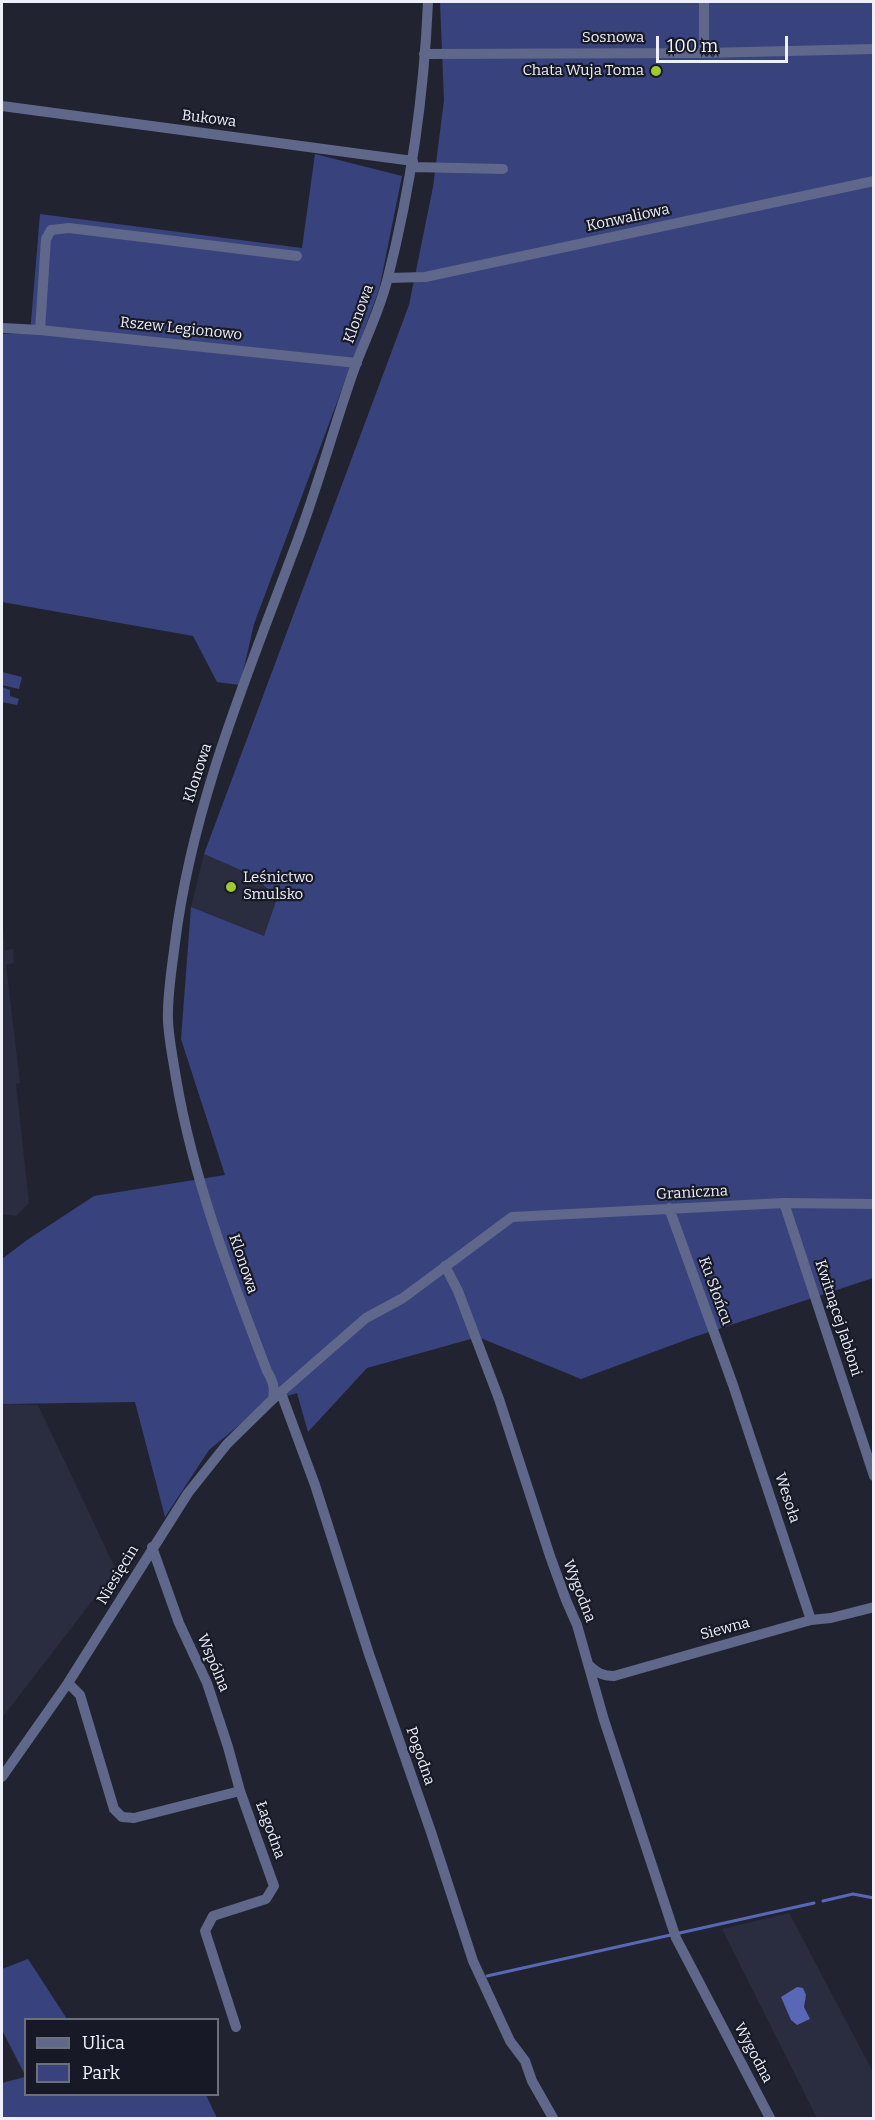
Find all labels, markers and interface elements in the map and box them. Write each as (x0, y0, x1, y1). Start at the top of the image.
scale bar (659, 24, 791, 62)
street label: Sosnowa (582, 29, 644, 47)
text: 100 m (667, 35, 718, 57)
place label: Chata Wuja Toma (522, 62, 644, 80)
marker: Chata Wuja Toma (649, 64, 663, 78)
street label: Bukowa (181, 107, 237, 131)
street label: Konwaliowa (585, 200, 671, 236)
street label: Klonowa (340, 282, 378, 346)
street label: Rszew Legionowo (119, 314, 243, 344)
street label: Klonowa (180, 741, 216, 805)
place label: Leśnictwo Smulsko (243, 869, 314, 904)
marker: Leśnictwo Smulsko (224, 880, 238, 894)
street label: Graniczna (656, 1182, 728, 1204)
street label: Klonowa (225, 1232, 261, 1296)
street label: Ku Słońcu (694, 1254, 736, 1328)
street label: Kwitnącej Jabłoni (811, 1258, 865, 1378)
street label: Wesoła (770, 1471, 804, 1525)
street label: Niesięcin (93, 1542, 143, 1608)
street label: Wygodna (559, 1557, 599, 1625)
street label: Siewna (698, 1614, 752, 1644)
street label: Wspólna (193, 1631, 233, 1695)
street label: Pogodna (402, 1724, 438, 1788)
street label: Łagodna (251, 1799, 289, 1861)
legend (24, 2018, 219, 2096)
street label: Wygodna (730, 2020, 776, 2086)
text: Ulica (82, 2032, 125, 2054)
text: Park (82, 2062, 120, 2084)

